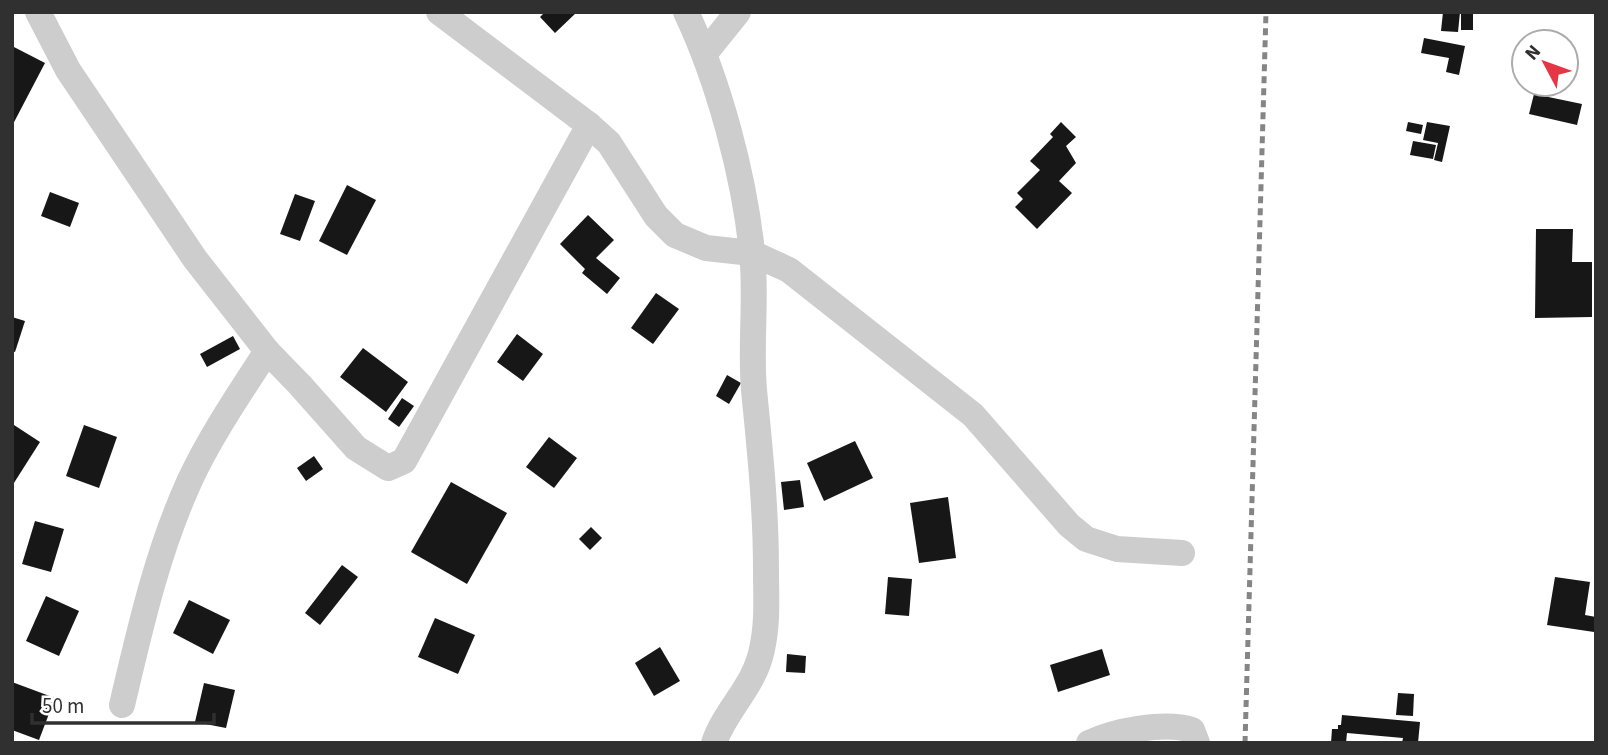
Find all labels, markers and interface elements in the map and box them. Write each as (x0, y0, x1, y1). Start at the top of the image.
north arrow (1510, 28, 1580, 98)
text: N (1519, 39, 1548, 66)
scale bar (32, 682, 214, 726)
text: 50 m (42, 691, 84, 721)

